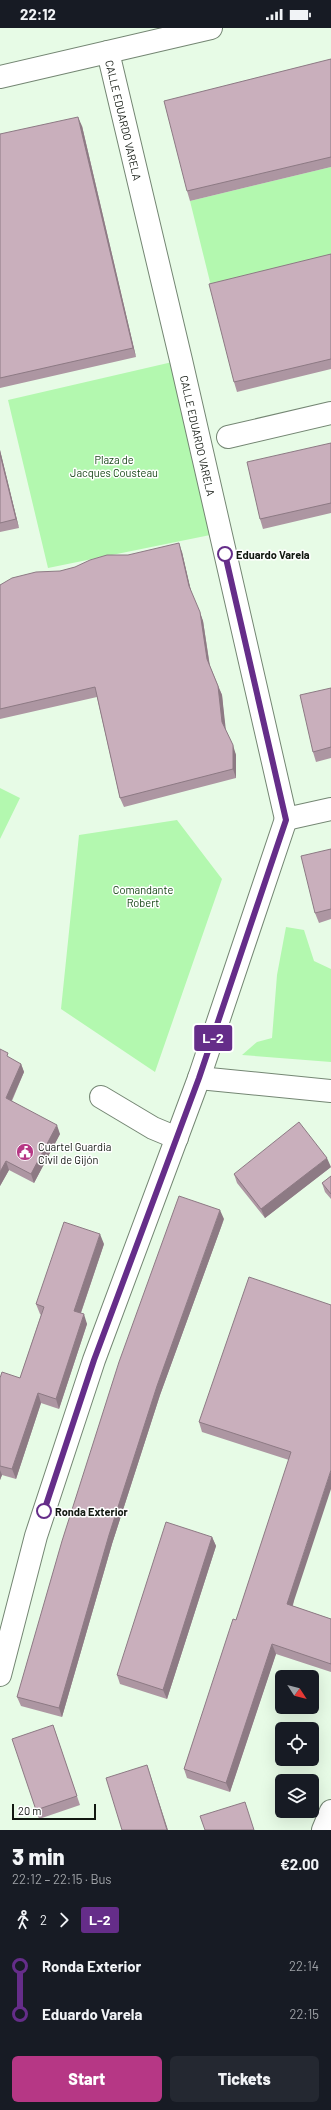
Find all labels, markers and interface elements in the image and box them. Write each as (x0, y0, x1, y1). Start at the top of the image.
text: 22:12 (20, 5, 56, 23)
street label: CALLE EDUARDO VARELA (104, 59, 145, 182)
street label: CALLE EDUARDO VARELA (178, 374, 218, 497)
park label: Plaza de Jacques Cousteau (70, 453, 158, 479)
marker: Eduardo Varela (217, 546, 233, 562)
place label: Eduardo Varela (236, 548, 310, 561)
park label: Comandante Robert (113, 883, 173, 909)
line badge: L-2 (190, 1025, 236, 1051)
text: L-2 (202, 1029, 224, 1046)
place label: Cuartel Guardia Civil de Gijón (38, 1140, 111, 1166)
public building icon: Cuartel Guardia Civil de Gijón (15, 1142, 35, 1162)
marker: Ronda Exterior (36, 1503, 52, 1519)
place label: Ronda Exterior (55, 1505, 129, 1518)
north arrow (275, 1670, 319, 1714)
map controls (275, 1670, 319, 1818)
button: locate (275, 1722, 319, 1766)
button: layers (275, 1774, 319, 1818)
scale bar (12, 1802, 96, 1821)
text: 20 m (18, 1804, 41, 1817)
text: 3 min (12, 1843, 65, 1869)
text: €2.00 (280, 1855, 319, 1873)
text: 22:12 – 22:15 · Bus (12, 1871, 112, 1887)
icon: walk (12, 1909, 34, 1931)
icon: forward (53, 1909, 75, 1931)
text: L-2 (89, 1911, 111, 1928)
text: 2 (40, 1912, 47, 1928)
text: Ronda Exterior (42, 1957, 141, 1975)
text: 22:14 (289, 1958, 319, 1974)
text: Eduardo Varela (42, 2005, 142, 2023)
text: 22:15 (289, 2006, 319, 2022)
button: Start (12, 2056, 162, 2102)
button: Tickets (170, 2056, 319, 2102)

